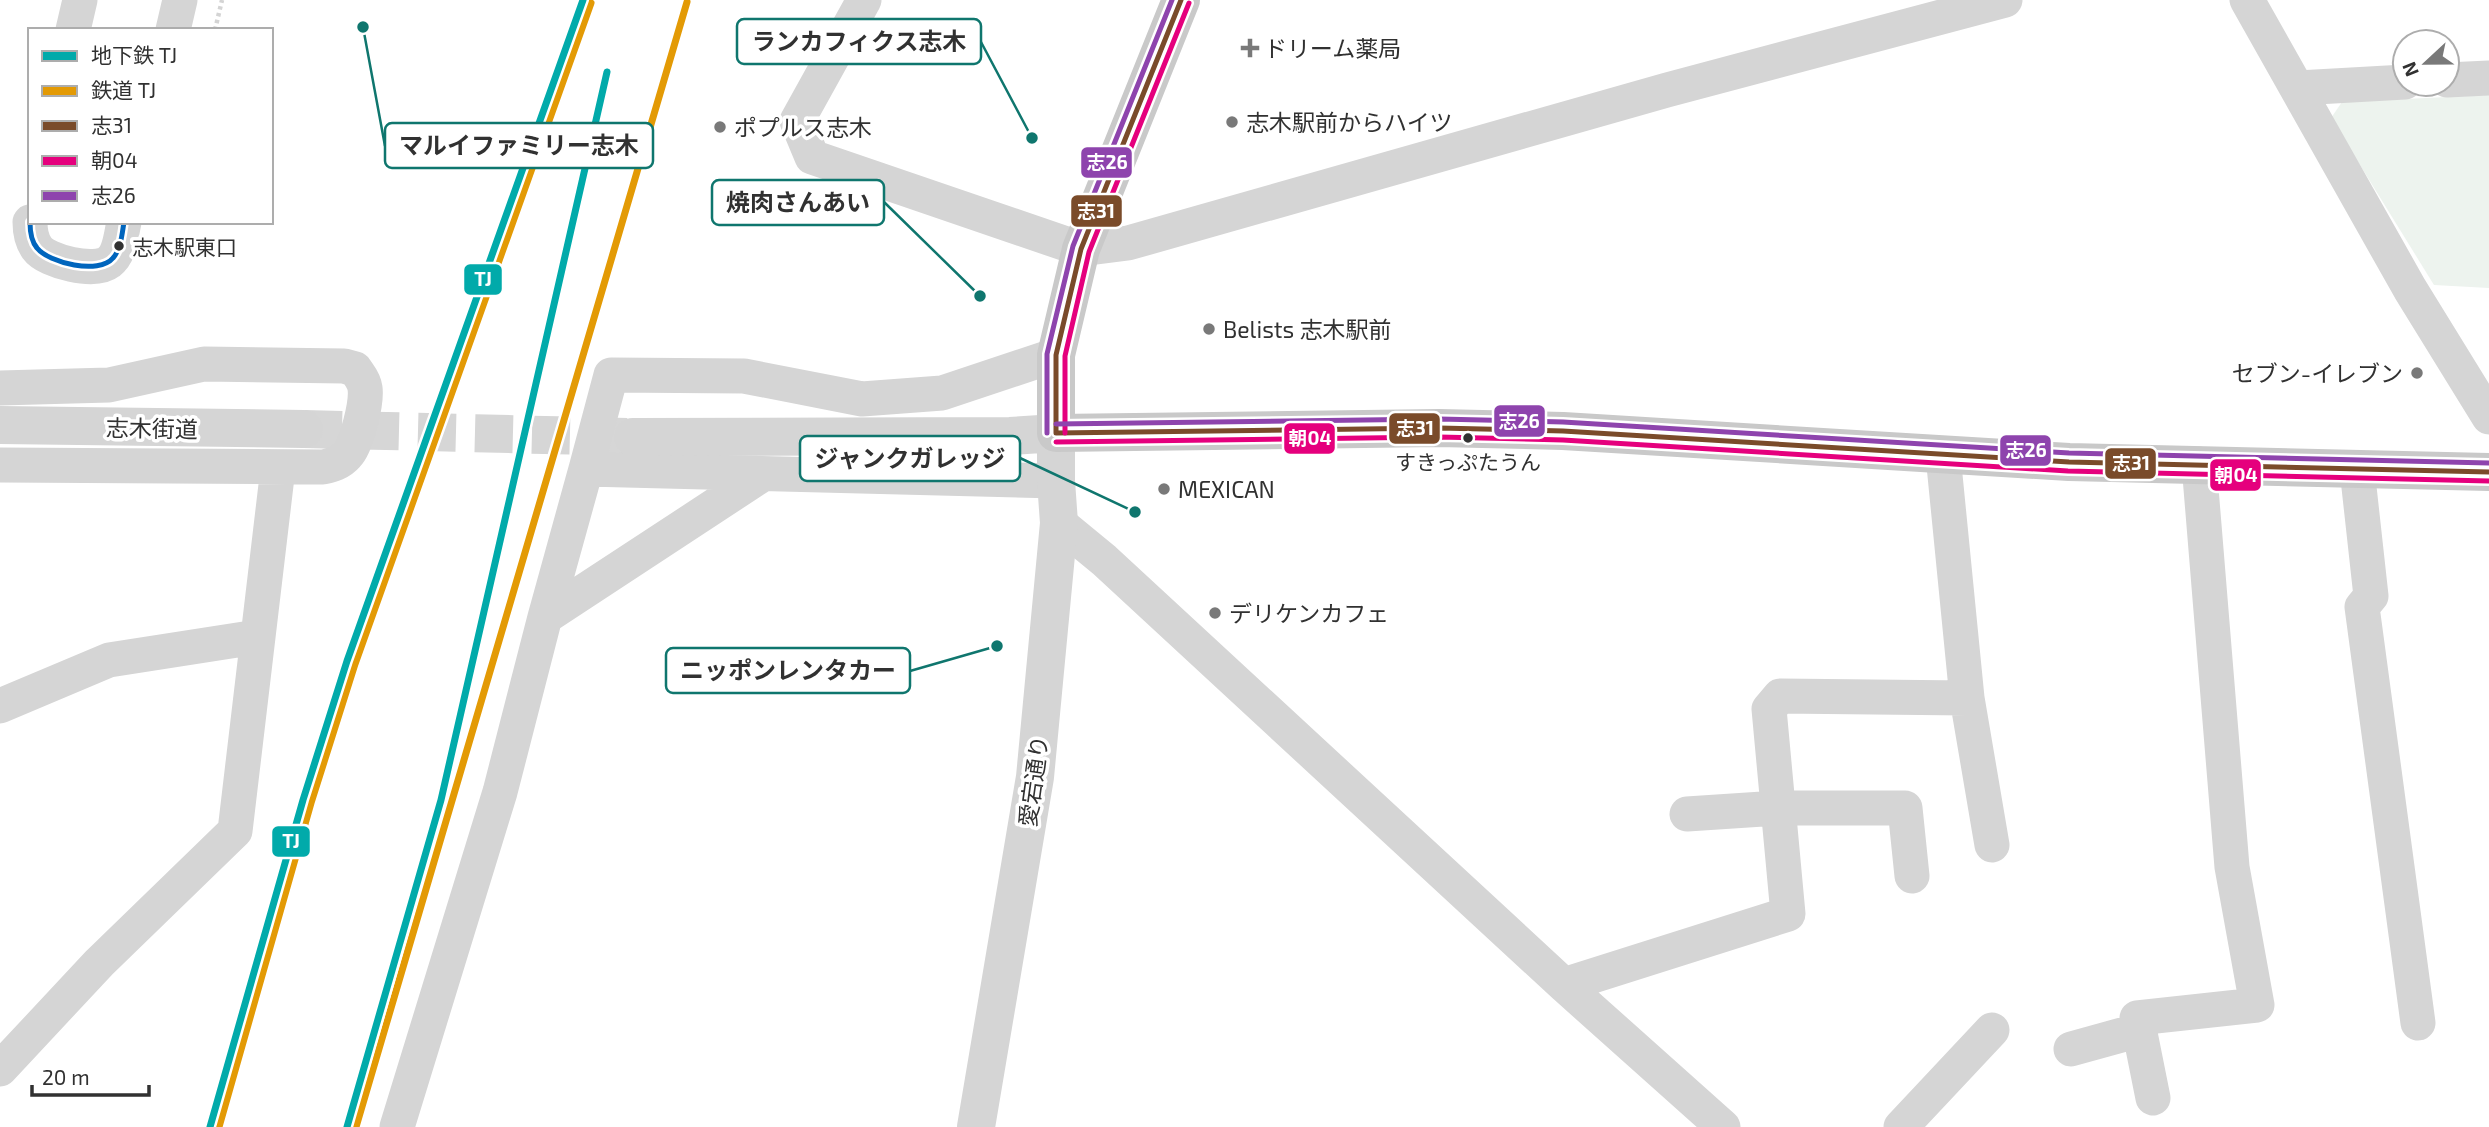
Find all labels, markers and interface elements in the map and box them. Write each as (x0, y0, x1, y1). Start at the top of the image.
callout: ランカフィクス志木 (737, 19, 981, 64)
text: ランカフィクス志木 (752, 26, 966, 55)
legend (28, 28, 273, 224)
north arrow (2391, 28, 2461, 98)
place label: ドリーム薬局 (1264, 34, 1401, 62)
marker: ドリーム薬局 (1242, 40, 1258, 56)
text: 地下鉄 TJ (91, 42, 177, 67)
text: N (2397, 59, 2423, 80)
text: 鉄道 TJ (91, 77, 156, 102)
place label: 志木駅前からハイツ (1246, 108, 1453, 136)
text: 志31 (91, 112, 132, 137)
place label: ポプルス志木 (734, 113, 872, 141)
marker: 志木駅前からハイツ (1224, 114, 1240, 130)
marker: ポプルス志木 (712, 119, 728, 135)
callout: マルイファミリー志木 (385, 123, 653, 168)
text: マルイファミリー志木 (399, 130, 639, 159)
line badge: 志26 (1080, 146, 1133, 179)
text: 朝04 (91, 147, 138, 172)
text: 志26 (1086, 150, 1128, 173)
callout: 焼肉さんあい (712, 180, 884, 225)
text: 志26 (91, 182, 136, 207)
text: 焼肉さんあい (726, 187, 870, 216)
line badge: 志31 (1070, 194, 1123, 228)
text: 志31 (1077, 199, 1115, 222)
place label: 志木駅東口 (132, 234, 237, 259)
marker: 志木駅東口 (112, 239, 126, 253)
line badge: TJ (463, 263, 503, 296)
text: TJ (474, 267, 492, 290)
place label: Belists 志木駅前 (1223, 315, 1391, 343)
marker: Belists 志木駅前 (1201, 321, 1217, 337)
place label: セブン-イレブン (2232, 359, 2403, 387)
marker: セブン-イレブン (2409, 365, 2425, 381)
line badge: 志26 (1493, 404, 1546, 438)
text: 志26 (1498, 409, 1540, 432)
line badge: 志31 (1388, 412, 1441, 445)
street label: 志木街道 (106, 413, 198, 443)
text: 志31 (1396, 416, 1434, 439)
line badge: 朝04 (1283, 422, 1336, 455)
text: 朝04 (1288, 426, 1332, 449)
marker: すきっぷたうん (1461, 431, 1475, 445)
line badge: 志26 (1999, 434, 2052, 467)
callout: ジャンクガレッジ (800, 436, 1020, 481)
text: 志26 (2005, 438, 2047, 461)
text: ジャンクガレッジ (815, 443, 1005, 472)
line badge: 志31 (2104, 447, 2157, 480)
place label: すきっぷたうん (1395, 449, 1541, 474)
text: 志31 (2112, 451, 2150, 474)
line badge: 朝04 (2209, 458, 2262, 492)
text: 朝04 (2214, 463, 2258, 486)
place label: MEXICAN (1178, 475, 1275, 503)
marker: MEXICAN (1156, 481, 1172, 497)
place label: デリケンカフェ (1229, 599, 1389, 627)
marker: デリケンカフェ (1207, 605, 1223, 621)
callout: ニッポンレンタカー (666, 648, 910, 693)
text: ニッポンレンタカー (680, 655, 896, 684)
street label: 愛宕通り (1013, 733, 1053, 829)
line badge: TJ (271, 825, 311, 858)
text: TJ (282, 829, 300, 852)
scale bar (32, 1054, 149, 1098)
text: 20 m (42, 1064, 90, 1089)

